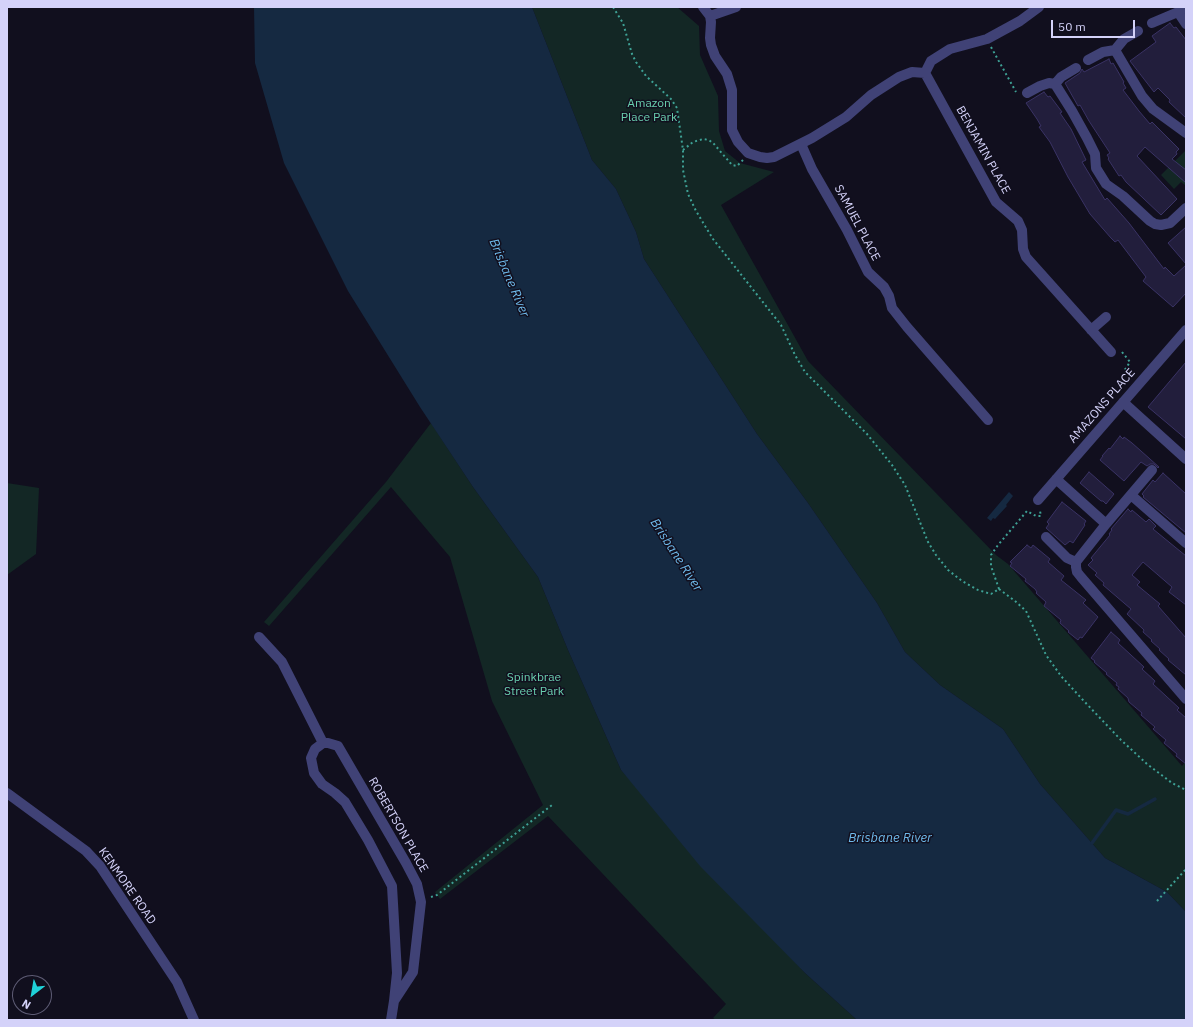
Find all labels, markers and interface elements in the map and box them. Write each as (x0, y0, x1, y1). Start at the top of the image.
scale bar (1053, 12, 1137, 38)
text: 50 m (1058, 19, 1086, 34)
park label: Amazon Place Park (621, 97, 677, 125)
street label: BENJAMIN PLACE (953, 103, 1013, 197)
street label: SAMUEL PLACE (831, 183, 883, 263)
water label: Brisbane River (485, 236, 533, 320)
street label: AMAZONS PLACE (1066, 366, 1138, 446)
water label: Brisbane River (647, 516, 705, 594)
park label: Spinkbrae Street Park (504, 671, 564, 699)
street label: ROBERTSON PLACE (365, 775, 431, 875)
water label: Brisbane River (848, 830, 932, 846)
street label: KENMORE ROAD (95, 845, 159, 927)
north arrow (12, 975, 52, 1015)
text: N (19, 996, 33, 1012)

